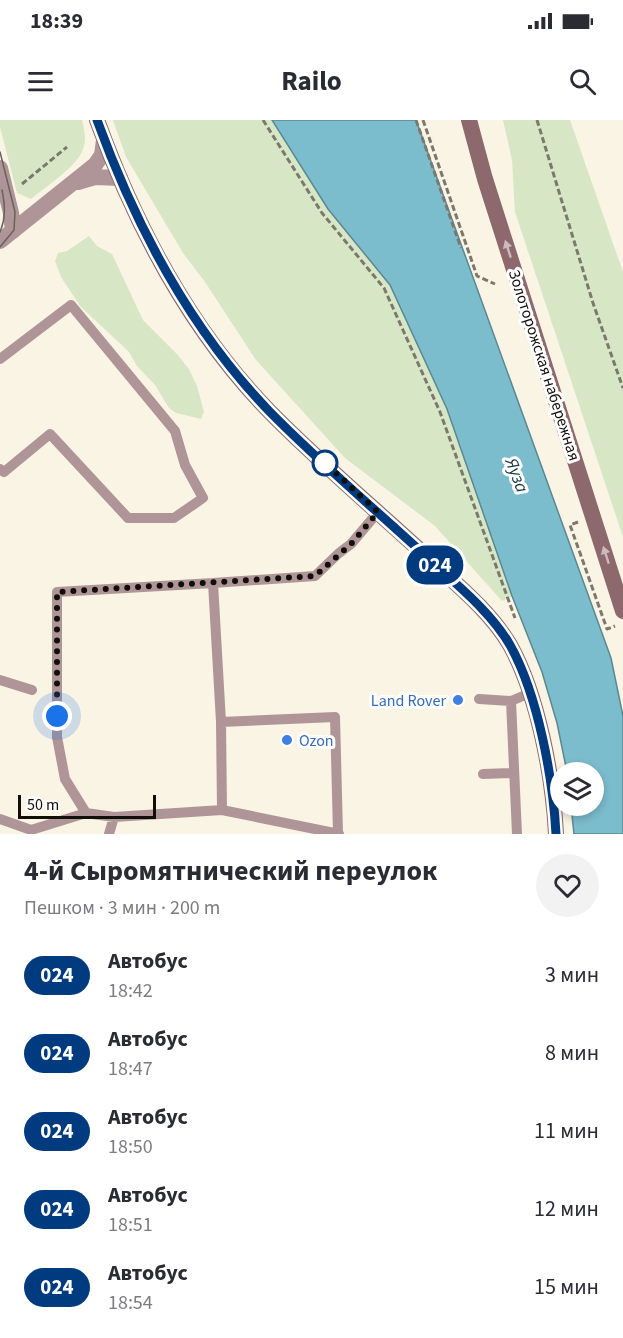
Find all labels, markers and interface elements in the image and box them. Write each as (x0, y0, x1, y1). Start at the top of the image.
text: 18:39 (30, 5, 83, 37)
text: Railo (281, 62, 342, 101)
icon: menu (24, 65, 57, 98)
icon: search (566, 65, 599, 98)
one-way arrow (502, 240, 512, 258)
street label: Золоторожская набережная (503, 267, 585, 464)
unlabelled marker (312, 450, 338, 476)
water label: Яуза (498, 453, 535, 496)
line badge: 024 (400, 546, 470, 584)
one-way arrow (601, 546, 610, 564)
text: 024 (418, 550, 452, 580)
place label: Land Rover (371, 690, 446, 712)
marker: Land Rover (451, 693, 465, 707)
your location (42, 701, 72, 731)
place label: Ozon (299, 730, 334, 752)
marker: Ozon (280, 733, 294, 747)
map controls (550, 762, 604, 816)
button: layers (550, 762, 604, 816)
scale bar (18, 792, 156, 820)
text: 50 m (27, 794, 59, 816)
text: 4-й Сыромятнический переулок (24, 851, 437, 891)
button: heart (536, 854, 599, 917)
text: Пешком · 3 мин · 200 m (24, 894, 220, 922)
text: Автобус (108, 945, 188, 977)
text: 3 мин (545, 959, 599, 991)
text: 024 (40, 960, 74, 990)
text: 18:42 (108, 977, 153, 1005)
text: Автобус (108, 1023, 188, 1055)
text: 8 мин (545, 1037, 599, 1069)
text: 024 (40, 1038, 74, 1068)
text: 18:47 (108, 1055, 153, 1083)
text: Автобус (108, 1101, 188, 1133)
text: 11 мин (534, 1115, 599, 1147)
text: 024 (40, 1116, 74, 1146)
text: 18:50 (108, 1133, 153, 1161)
text: Автобус (108, 1179, 188, 1211)
text: 12 мин (534, 1193, 599, 1225)
text: 024 (40, 1194, 74, 1224)
text: 18:51 (108, 1211, 153, 1239)
text: Автобус (108, 1257, 188, 1289)
text: 15 мин (534, 1271, 599, 1303)
text: 024 (40, 1272, 74, 1302)
text: 18:54 (108, 1289, 153, 1317)

